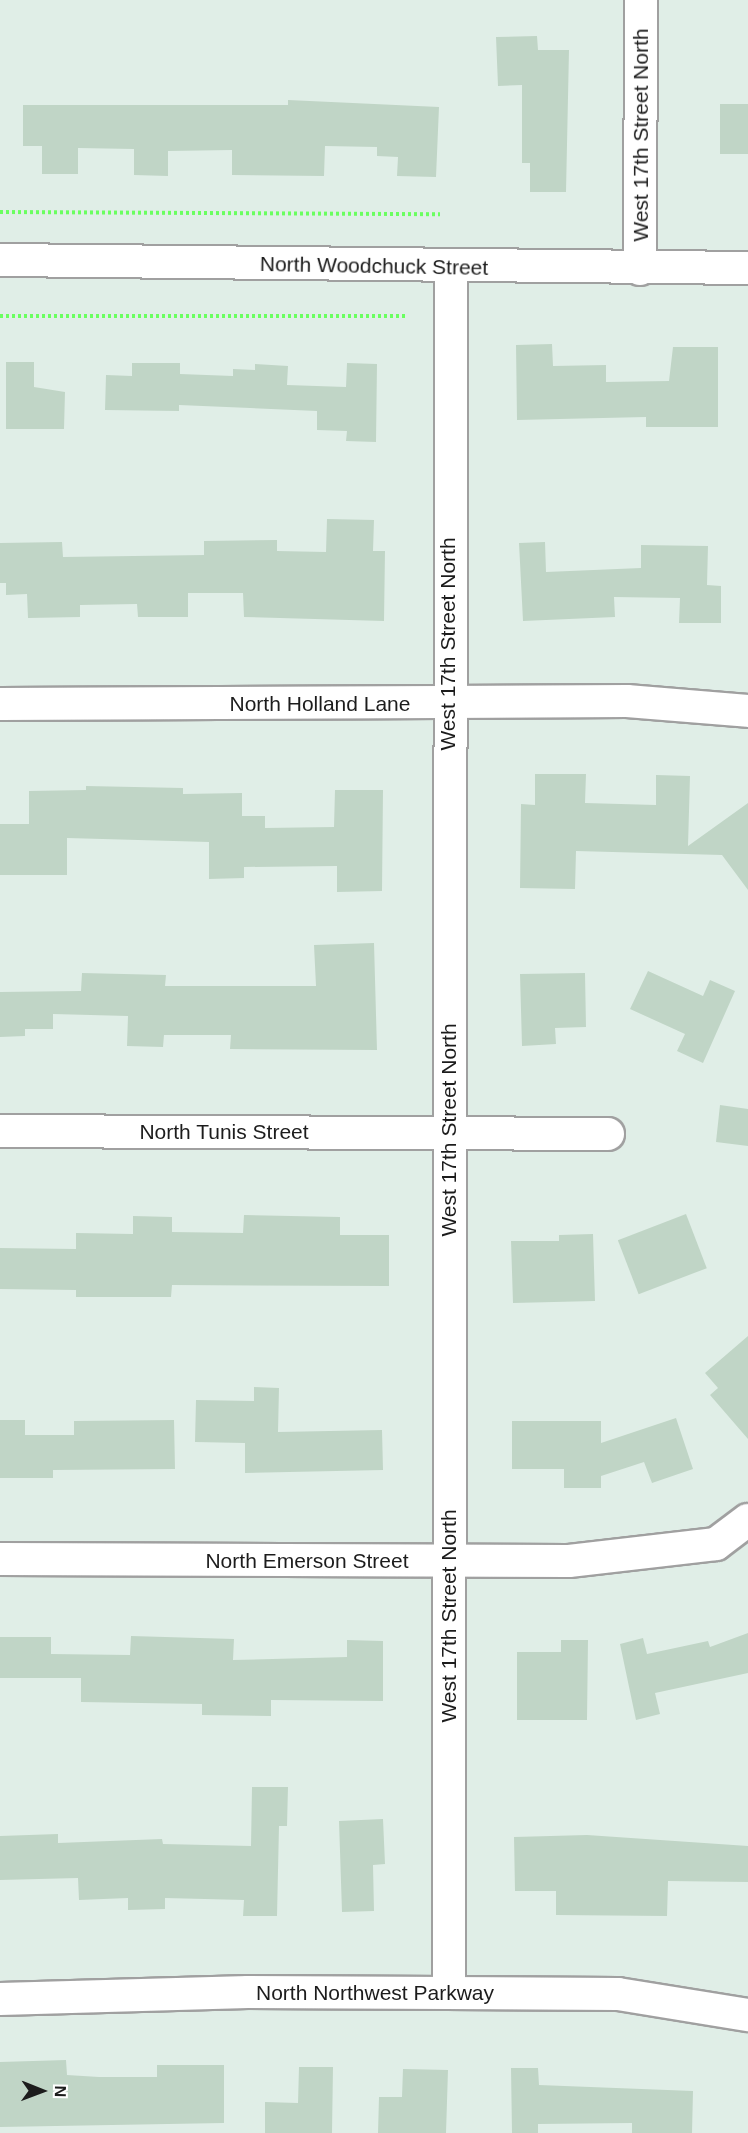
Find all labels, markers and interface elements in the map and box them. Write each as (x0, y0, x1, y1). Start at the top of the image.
street label: West 17th Street North (628, 28, 654, 242)
street label: North Woodchuck Street (260, 251, 488, 281)
street label: West 17th Street North (435, 537, 461, 751)
street label: North Holland Lane (230, 691, 410, 717)
street label: West 17th Street North (436, 1023, 462, 1237)
street label: North Tunis Street (139, 1119, 309, 1145)
street label: West 17th Street North (436, 1509, 462, 1723)
street label: North Emerson Street (205, 1548, 409, 1574)
street label: North Northwest Parkway (256, 1980, 494, 2006)
north arrow (12, 2061, 72, 2121)
text: N (52, 2085, 69, 2097)

